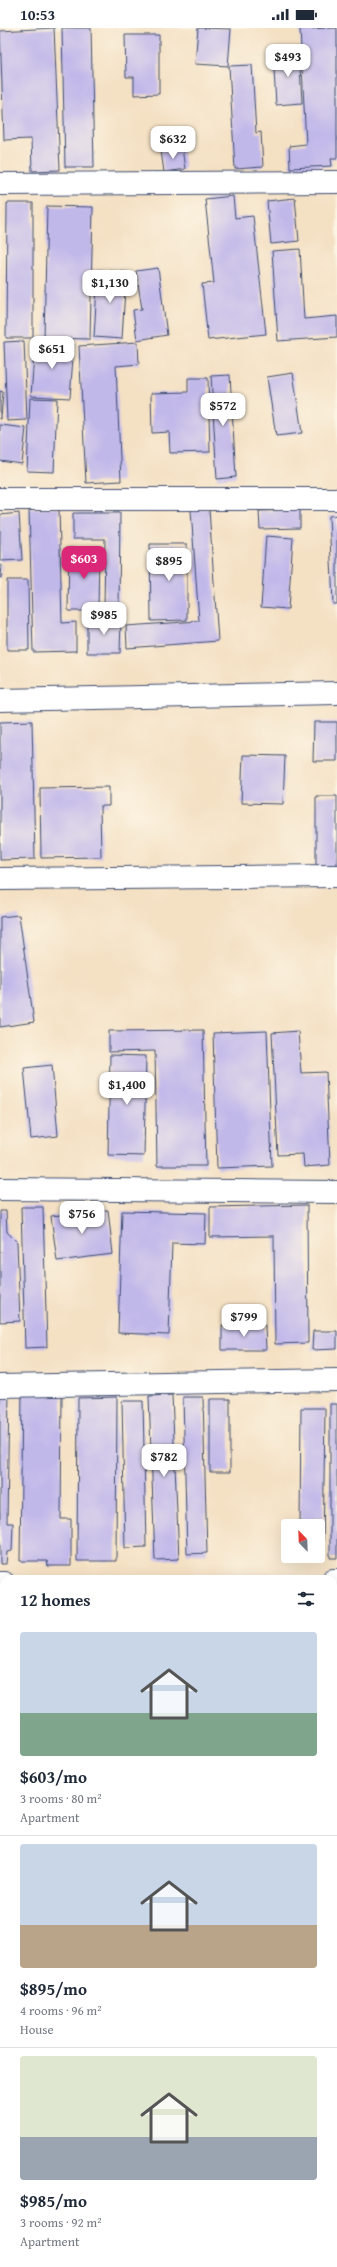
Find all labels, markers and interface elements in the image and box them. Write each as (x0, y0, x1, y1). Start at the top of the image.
text: 10:53 (20, 4, 55, 25)
pin: $493 (264, 44, 312, 78)
text: $493 (275, 47, 301, 66)
pin: $632 (149, 126, 197, 160)
text: $632 (160, 129, 186, 148)
pin: $1,130 (77, 270, 143, 304)
text: $1,130 (91, 273, 129, 292)
pin: $651 (28, 336, 76, 370)
text: $651 (39, 339, 65, 358)
pin: $572 (199, 393, 247, 427)
text: $572 (210, 396, 236, 415)
pin: $603 (60, 546, 108, 580)
pin: $895 (145, 548, 193, 582)
text: $603 (71, 549, 97, 568)
text: $895 (156, 551, 182, 570)
pin: $985 (80, 602, 128, 636)
text: $985 (91, 605, 117, 624)
pin: $1,400 (94, 1072, 160, 1106)
text: $1,400 (108, 1075, 146, 1094)
pin: $756 (58, 1201, 106, 1235)
text: $756 (69, 1204, 95, 1223)
pin: $799 (220, 1304, 268, 1338)
text: $799 (231, 1307, 257, 1326)
pin: $782 (140, 1444, 188, 1478)
text: $782 (151, 1447, 177, 1466)
north arrow (281, 1519, 325, 1563)
map controls (281, 1519, 325, 1563)
text: 12 homes (20, 1587, 91, 1612)
icon: filters (295, 1588, 317, 1610)
icon: home (133, 1658, 205, 1730)
text: $603/mo (20, 1764, 87, 1789)
text: 3 rooms · 80 m² (20, 1789, 102, 1808)
text: Apartment (20, 1808, 80, 1827)
icon: home (133, 1870, 205, 1942)
text: $895/mo (20, 1976, 87, 2001)
text: 4 rooms · 96 m² (20, 2001, 102, 2020)
text: House (20, 2020, 54, 2039)
icon: home (133, 2082, 205, 2154)
text: $985/mo (20, 2188, 87, 2213)
text: 3 rooms · 92 m² (20, 2213, 102, 2232)
text: Apartment (20, 2232, 80, 2251)

